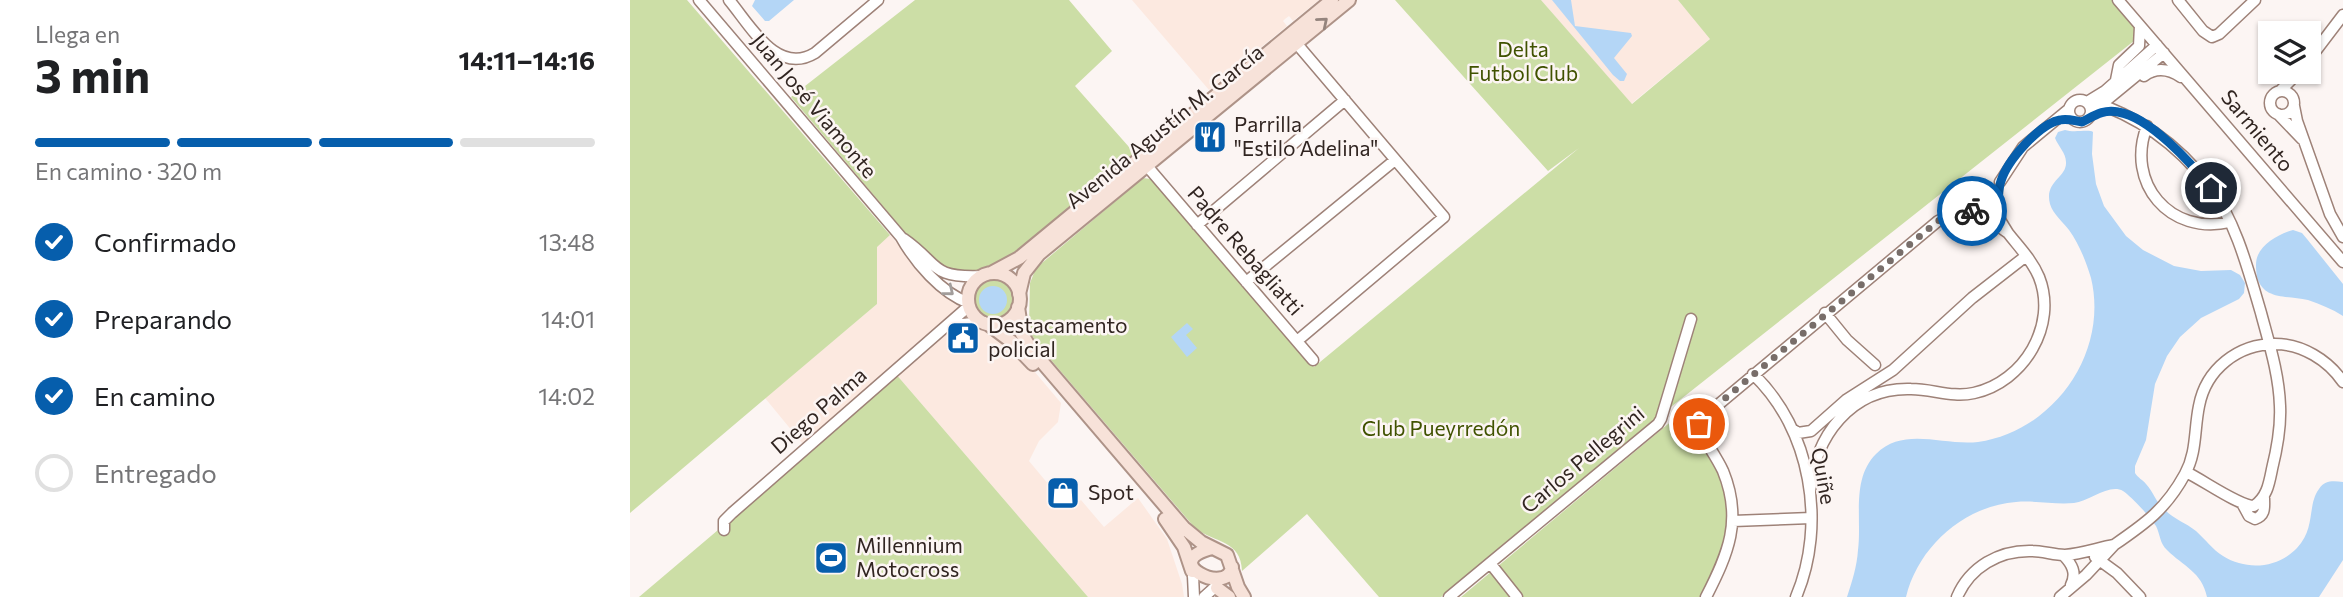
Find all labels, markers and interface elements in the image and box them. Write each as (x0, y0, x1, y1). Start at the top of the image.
one-way arrow (1315, 18, 1328, 30)
text: Llega en (35, 20, 120, 48)
map controls (2258, 21, 2321, 84)
button: layers (2258, 21, 2321, 84)
street label: Juan José Viamonte (747, 28, 883, 182)
park label: Delta Futbol Club (1468, 36, 1578, 85)
street label: Avenida Agustín M. García (1060, 39, 1268, 213)
text: 14:11–14:16 (459, 44, 595, 75)
text: 3 min (35, 46, 150, 102)
street label: Sarmiento (2217, 84, 2300, 176)
place label: Parrilla "Estilo Adelina" (1234, 111, 1378, 160)
restaurant icon: Parrilla "Estilo Adelina" (1191, 118, 1229, 156)
text: En camino · 320 m (35, 157, 222, 185)
pin (2181, 158, 2241, 218)
icon: home (2192, 169, 2230, 207)
courier (1937, 176, 2007, 246)
street label: Padre Rebagliatti (1183, 180, 1309, 320)
icon: bike (1953, 192, 1991, 230)
icon: check (35, 223, 73, 261)
text: Confirmado (94, 226, 236, 257)
text: 13:48 (539, 228, 595, 256)
one-way arrow (941, 282, 953, 295)
icon: check (35, 300, 73, 338)
text: Preparando (94, 303, 232, 334)
text: 14:01 (541, 305, 595, 333)
place label: Destacamento policial (988, 312, 1127, 361)
public building icon: Destacamento policial (944, 319, 982, 357)
street label: Diego Palma (765, 362, 871, 458)
icon: check (35, 377, 73, 415)
text: En camino (94, 380, 216, 411)
text: 14:02 (538, 382, 595, 410)
pin (1669, 394, 1729, 454)
street label: Carlos Pellegrini (1515, 400, 1649, 518)
icon: bag (1680, 405, 1718, 443)
park label: Club Pueyrredón (1362, 415, 1520, 440)
street label: Quiñe (1807, 445, 1842, 506)
text: Entregado (94, 457, 217, 488)
shop icon: Spot (1044, 474, 1082, 512)
place label: Spot (1088, 479, 1134, 504)
place label: Millennium Motocross (856, 532, 963, 581)
sports icon: Millennium Motocross (812, 539, 850, 577)

